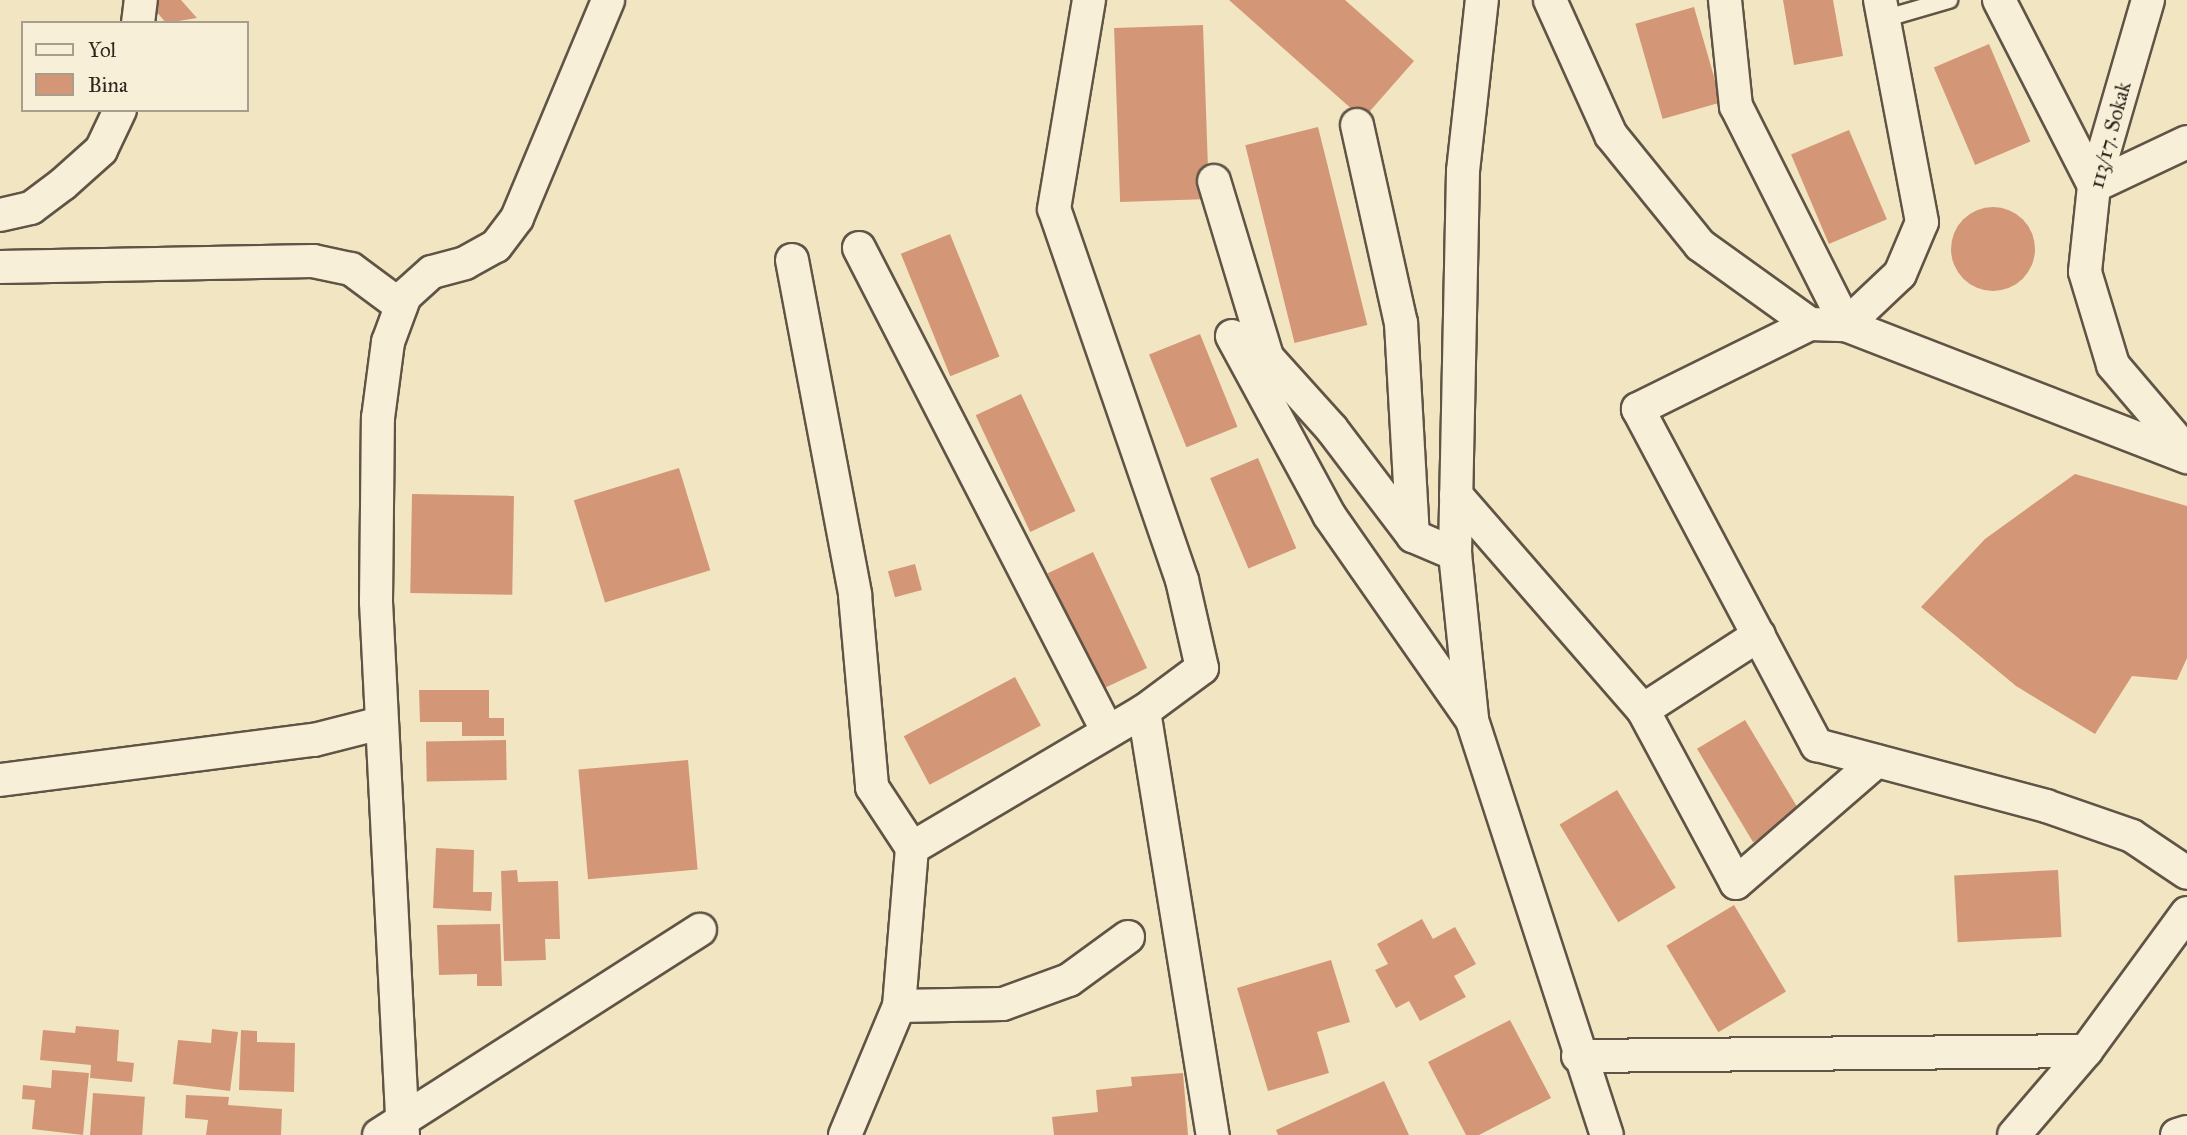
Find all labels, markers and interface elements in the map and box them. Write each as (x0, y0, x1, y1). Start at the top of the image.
legend (21, 21, 248, 112)
text: Yol (88, 37, 116, 63)
text: Bina (88, 72, 128, 98)
street label: 113/17. Sokak (2084, 79, 2136, 191)

